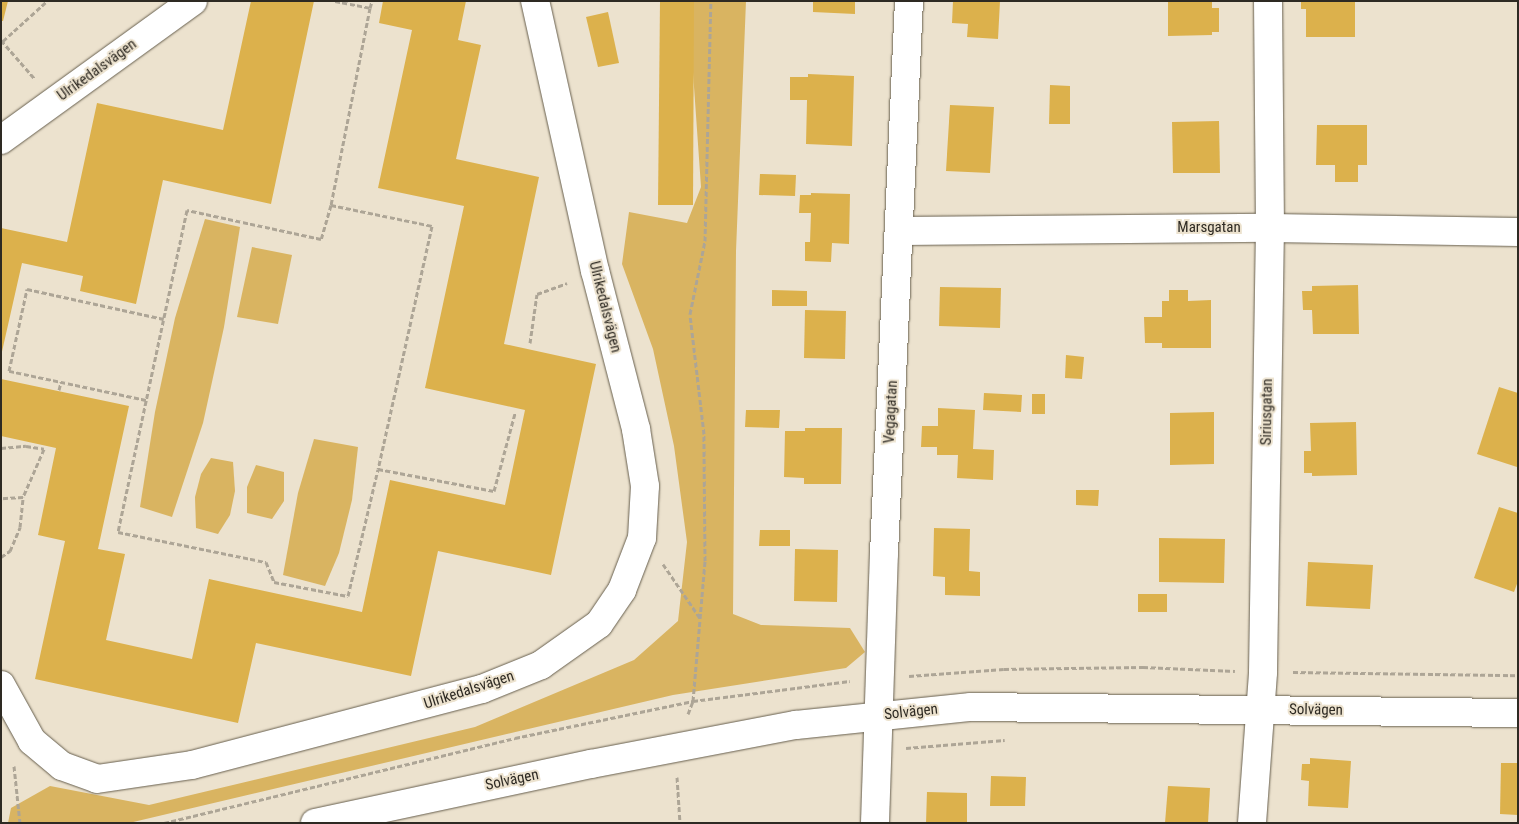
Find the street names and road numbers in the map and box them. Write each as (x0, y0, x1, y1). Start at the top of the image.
street label: Ulrikedalsvägen (54, 35, 140, 105)
street label: Marsgatan (1177, 219, 1241, 237)
street label: Ulrikedalsvägen (585, 259, 625, 355)
street label: Siriusgatan (1257, 378, 1277, 446)
street label: Vegagatan (880, 380, 902, 444)
street label: Ulrikedalsvägen (422, 667, 516, 713)
street label: Solvägen (883, 700, 939, 724)
street label: Solvägen (1289, 701, 1343, 719)
street label: Solvägen (484, 766, 540, 794)

